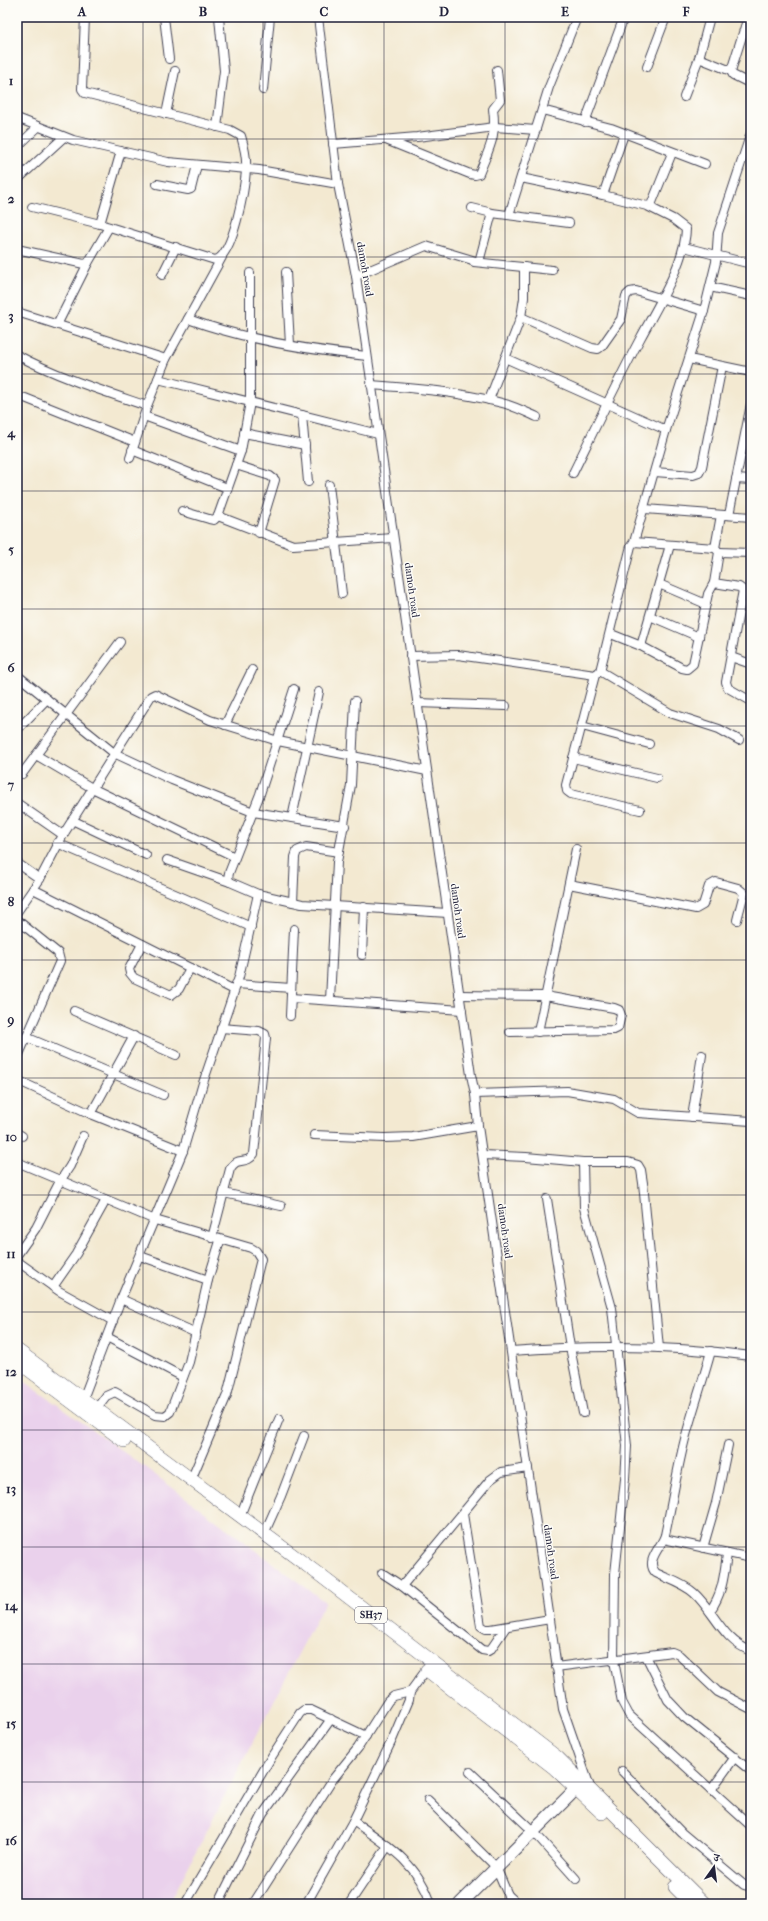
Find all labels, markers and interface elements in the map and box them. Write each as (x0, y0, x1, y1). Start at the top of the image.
text: A (77, 4, 87, 19)
text: B (199, 4, 208, 19)
text: C (320, 4, 329, 19)
text: D (439, 4, 449, 19)
text: E (561, 4, 569, 19)
text: F (682, 4, 690, 19)
text: 1 (9, 73, 14, 88)
text: 2 (8, 191, 15, 206)
street label: damoh road (354, 241, 376, 298)
text: 3 (8, 308, 14, 324)
text: 4 (6, 425, 16, 441)
text: 5 (8, 542, 14, 557)
street label: damoh road (402, 562, 422, 619)
text: 6 (7, 660, 15, 675)
text: 7 (7, 777, 15, 792)
street label: damoh road (448, 883, 468, 940)
text: 8 (8, 894, 15, 909)
text: 9 (7, 1012, 15, 1028)
text: 10 (5, 1129, 17, 1144)
street label: damoh road (495, 1203, 515, 1260)
text: 11 (6, 1246, 16, 1261)
text: 12 (5, 1364, 17, 1379)
text: 13 (6, 1481, 16, 1497)
street label: damoh road (541, 1524, 561, 1581)
text: 14 (5, 1598, 18, 1614)
road number: SH37 (355, 1607, 387, 1623)
text: 15 (6, 1716, 16, 1731)
text: 16 (5, 1833, 18, 1848)
north arrow (694, 1847, 734, 1887)
text: उ (711, 1851, 722, 1865)

